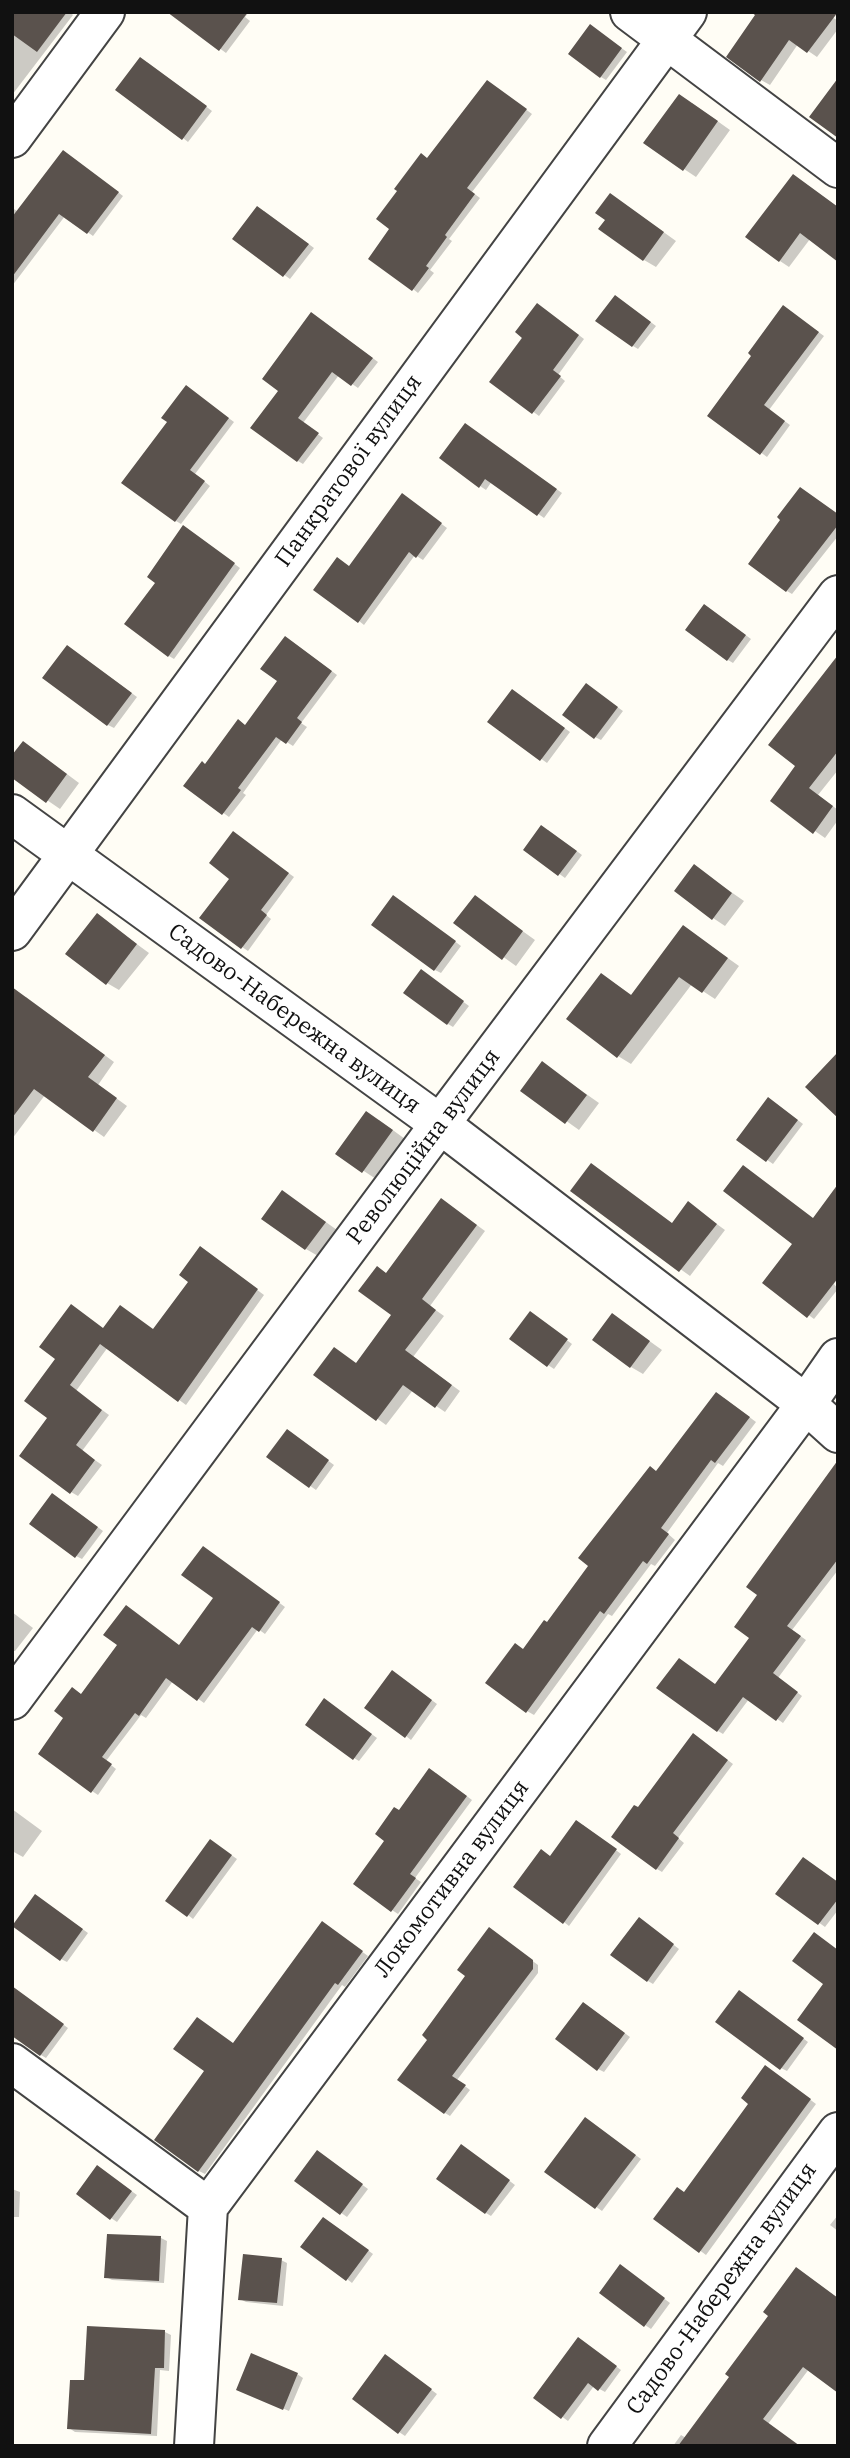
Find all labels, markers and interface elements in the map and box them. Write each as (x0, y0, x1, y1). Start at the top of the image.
street label: Панкратової вулиця (270, 369, 428, 573)
street label: Садово-Набережна вулиця (162, 918, 426, 1120)
street label: Революційна вулиця (342, 1044, 506, 1250)
street label: Локомотивна вулиця (369, 1775, 535, 1983)
street label: Садово-Набережна вулиця (621, 2157, 823, 2421)

